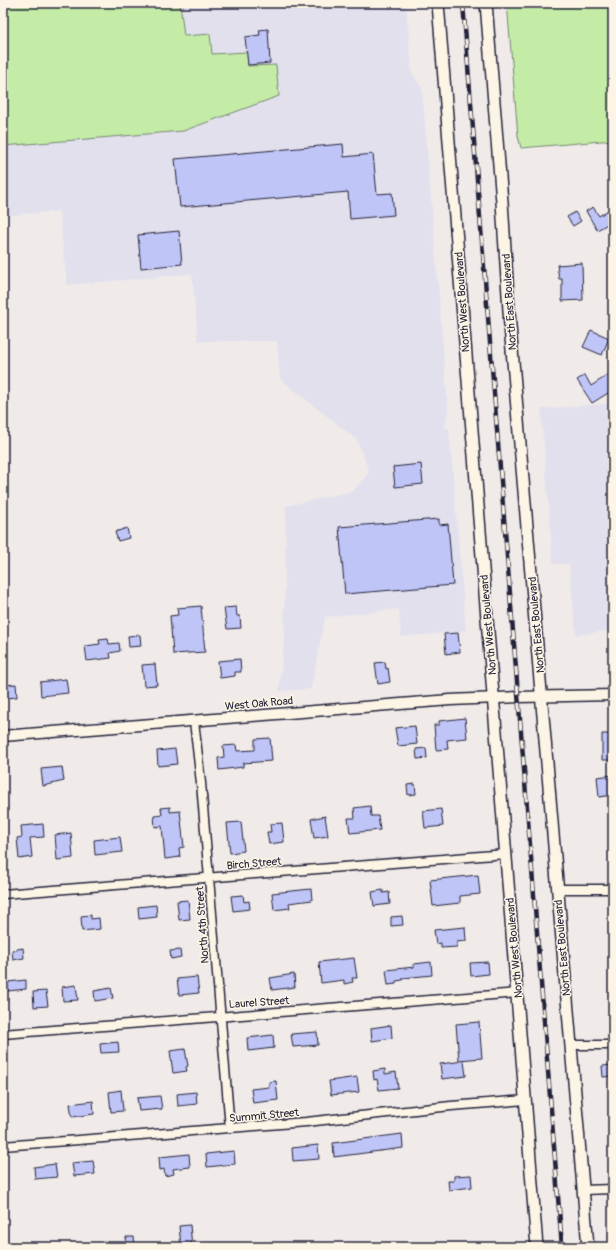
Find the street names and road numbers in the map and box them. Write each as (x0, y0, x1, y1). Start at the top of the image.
street label: North West Boulevard (453, 251, 472, 353)
street label: North East Boulevard (500, 253, 519, 351)
street label: North West Boulevard (478, 574, 499, 676)
street label: North East Boulevard (526, 576, 547, 674)
street label: West Oak Road (224, 694, 294, 713)
street label: Birch Street (226, 855, 283, 872)
street label: North 4th Street (193, 885, 212, 964)
street label: North West Boulevard (504, 897, 525, 999)
street label: North East Boulevard (552, 899, 573, 997)
street label: Laurel Street (228, 994, 290, 1011)
street label: Summit Street (229, 1106, 300, 1125)

